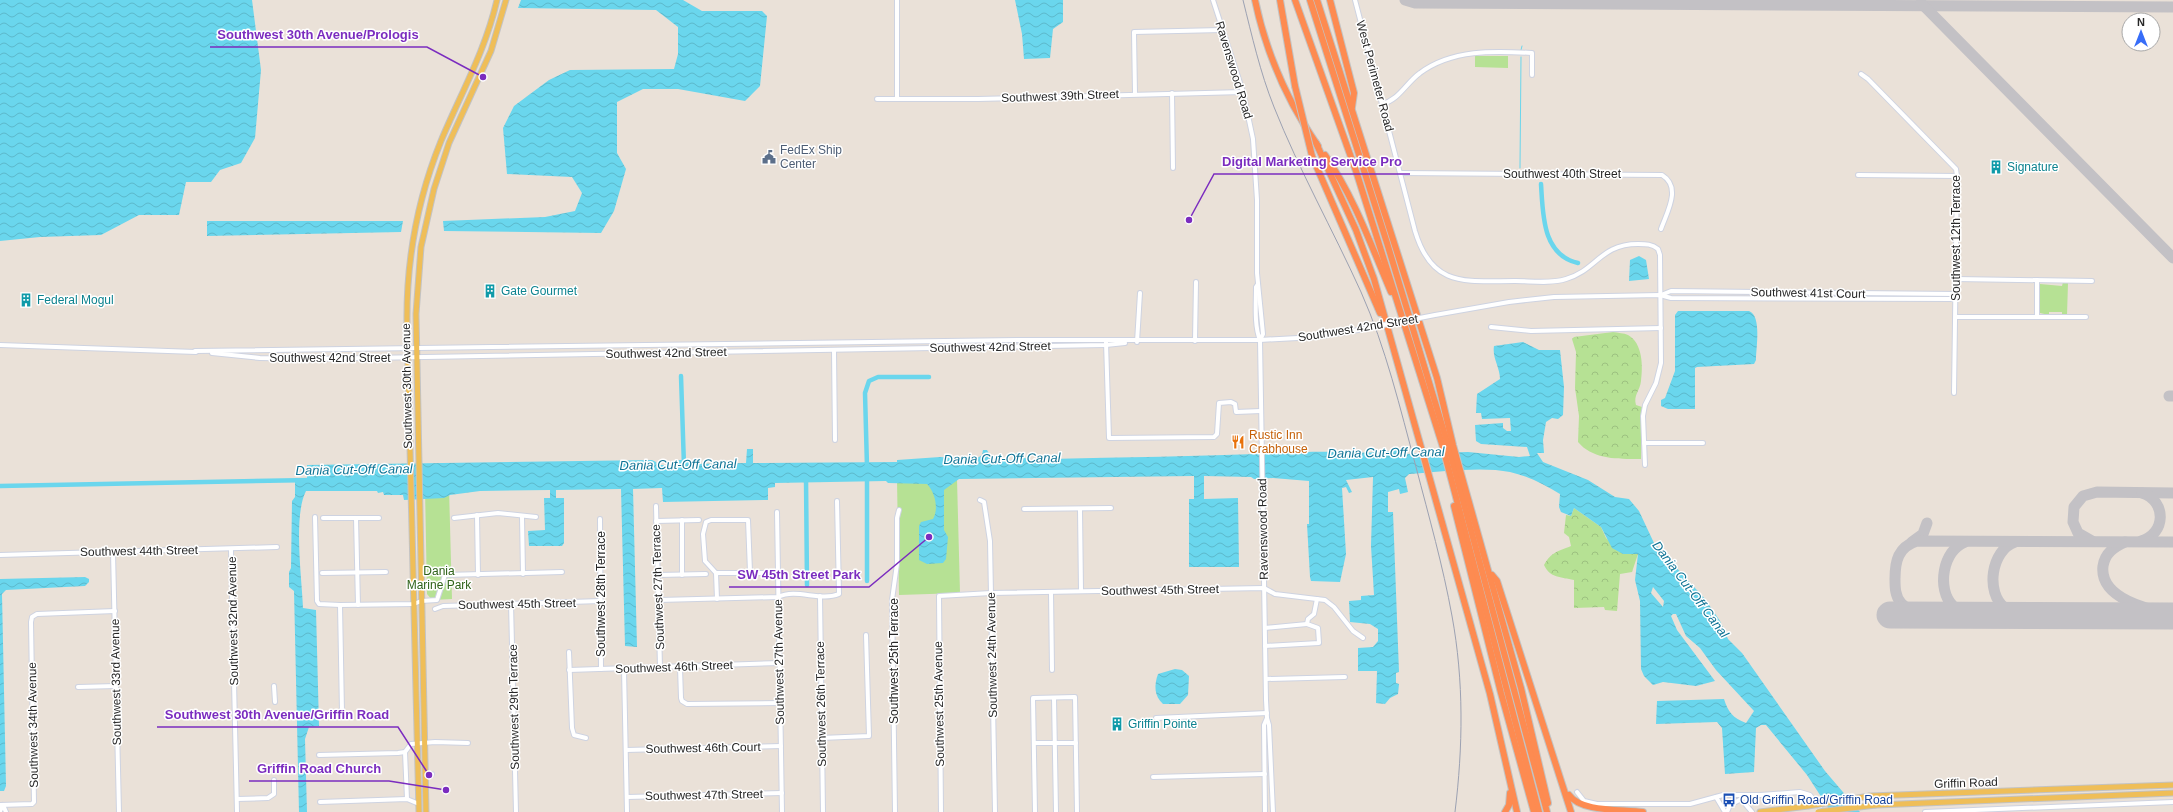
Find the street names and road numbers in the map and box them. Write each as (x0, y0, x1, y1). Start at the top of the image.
street label: Ravenswood Road (1212, 19, 1256, 121)
street label: West Perimeter Road (1353, 19, 1397, 133)
street label: Southwest 39th Street (1001, 87, 1120, 105)
street label: Southwest 40th Street (1503, 167, 1622, 181)
street label: Southwest 12th Terrace (1949, 175, 1963, 301)
street label: Southwest 41st Court (1751, 285, 1866, 301)
street label: Southwest 42nd Street (1297, 311, 1420, 344)
street label: Southwest 30th Avenue (399, 323, 415, 449)
street label: Southwest 42nd Street (929, 339, 1051, 355)
street label: Southwest 42nd Street (605, 345, 727, 361)
street label: Southwest 42nd Street (269, 351, 391, 365)
street label: Ravenswood Road (1255, 478, 1271, 580)
street label: Southwest 27th Terrace (649, 524, 667, 650)
street label: Southwest 28th Terrace (594, 531, 608, 657)
street label: Southwest 44th Street (80, 543, 199, 559)
street label: Southwest 32nd Avenue (225, 556, 241, 686)
street label: Southwest 45th Street (1101, 582, 1220, 598)
street label: Southwest 24th Avenue (984, 592, 1000, 718)
street label: Southwest 45th Street (458, 596, 577, 612)
street label: Southwest 25th Terrace (887, 598, 901, 724)
street label: Southwest 27th Avenue (771, 599, 787, 725)
street label: Southwest 33rd Avenue (108, 618, 124, 745)
street label: Southwest 26th Terrace (813, 641, 829, 767)
street label: Southwest 25th Avenue (931, 641, 947, 767)
street label: Southwest 29th Terrace (506, 644, 522, 770)
street label: Southwest 46th Street (615, 658, 734, 676)
street label: Southwest 34th Avenue (25, 662, 41, 788)
street label: Southwest 46th Court (645, 740, 761, 756)
street label: Griffin Road (1934, 775, 1998, 791)
street label: Southwest 47th Street (645, 787, 764, 803)

